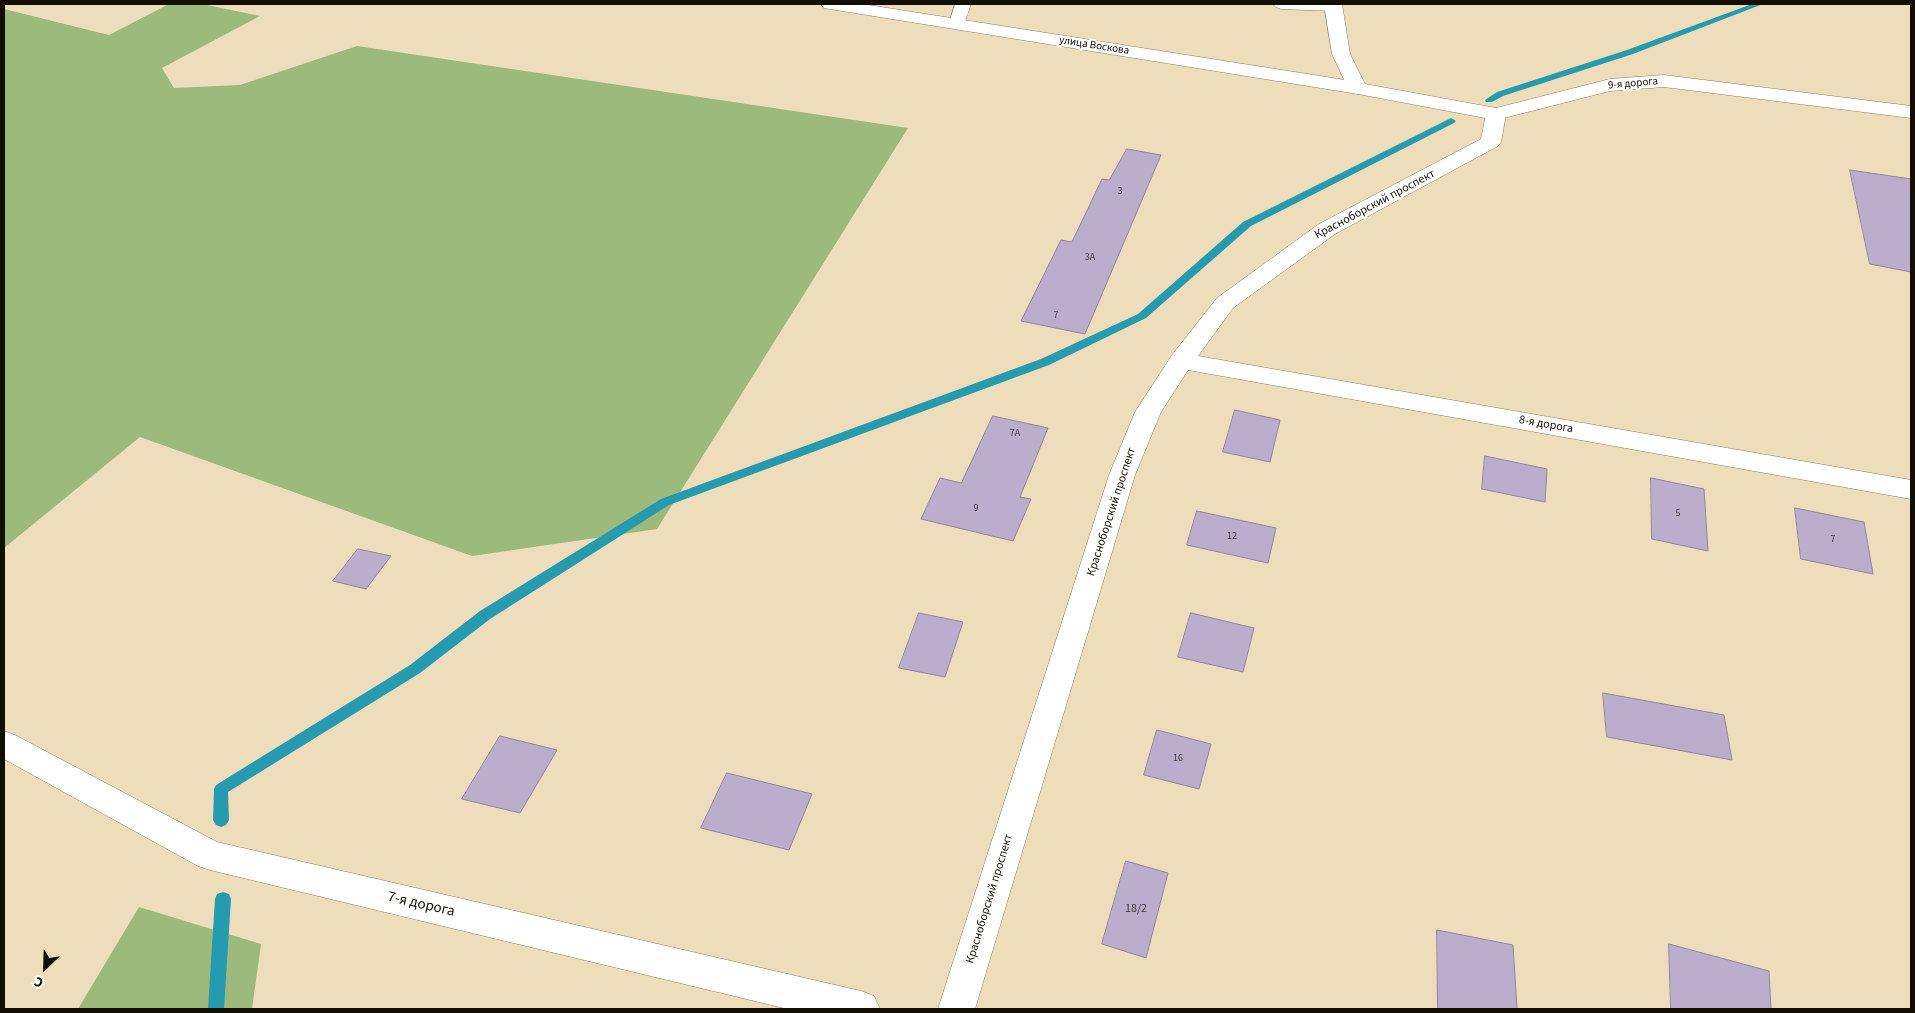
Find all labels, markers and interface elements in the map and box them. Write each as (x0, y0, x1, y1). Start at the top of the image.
street label: улица Воскова (1058, 34, 1130, 58)
street label: 9-я дорога (1607, 75, 1659, 93)
street label: Красноборский проспект (1312, 167, 1438, 243)
house number: 3 (1118, 186, 1122, 198)
house number: 3А (1085, 252, 1095, 264)
house number: 7 (1054, 310, 1058, 322)
street label: 8-я дорога (1518, 413, 1574, 437)
house number: 7А (1010, 428, 1020, 440)
street label: Красноборский проспект (1084, 446, 1140, 578)
house number: 9 (974, 503, 978, 515)
house number: 5 (1676, 508, 1680, 520)
house number: 12 (1227, 531, 1237, 543)
house number: 7 (1831, 534, 1835, 546)
house number: 16 (1173, 753, 1183, 765)
street label: Красноборский проспект (963, 833, 1017, 965)
street label: 7-я дорога (386, 889, 456, 921)
house number: 18/2 (1125, 902, 1147, 916)
north arrow (20, 943, 70, 993)
text: С (31, 971, 47, 992)

